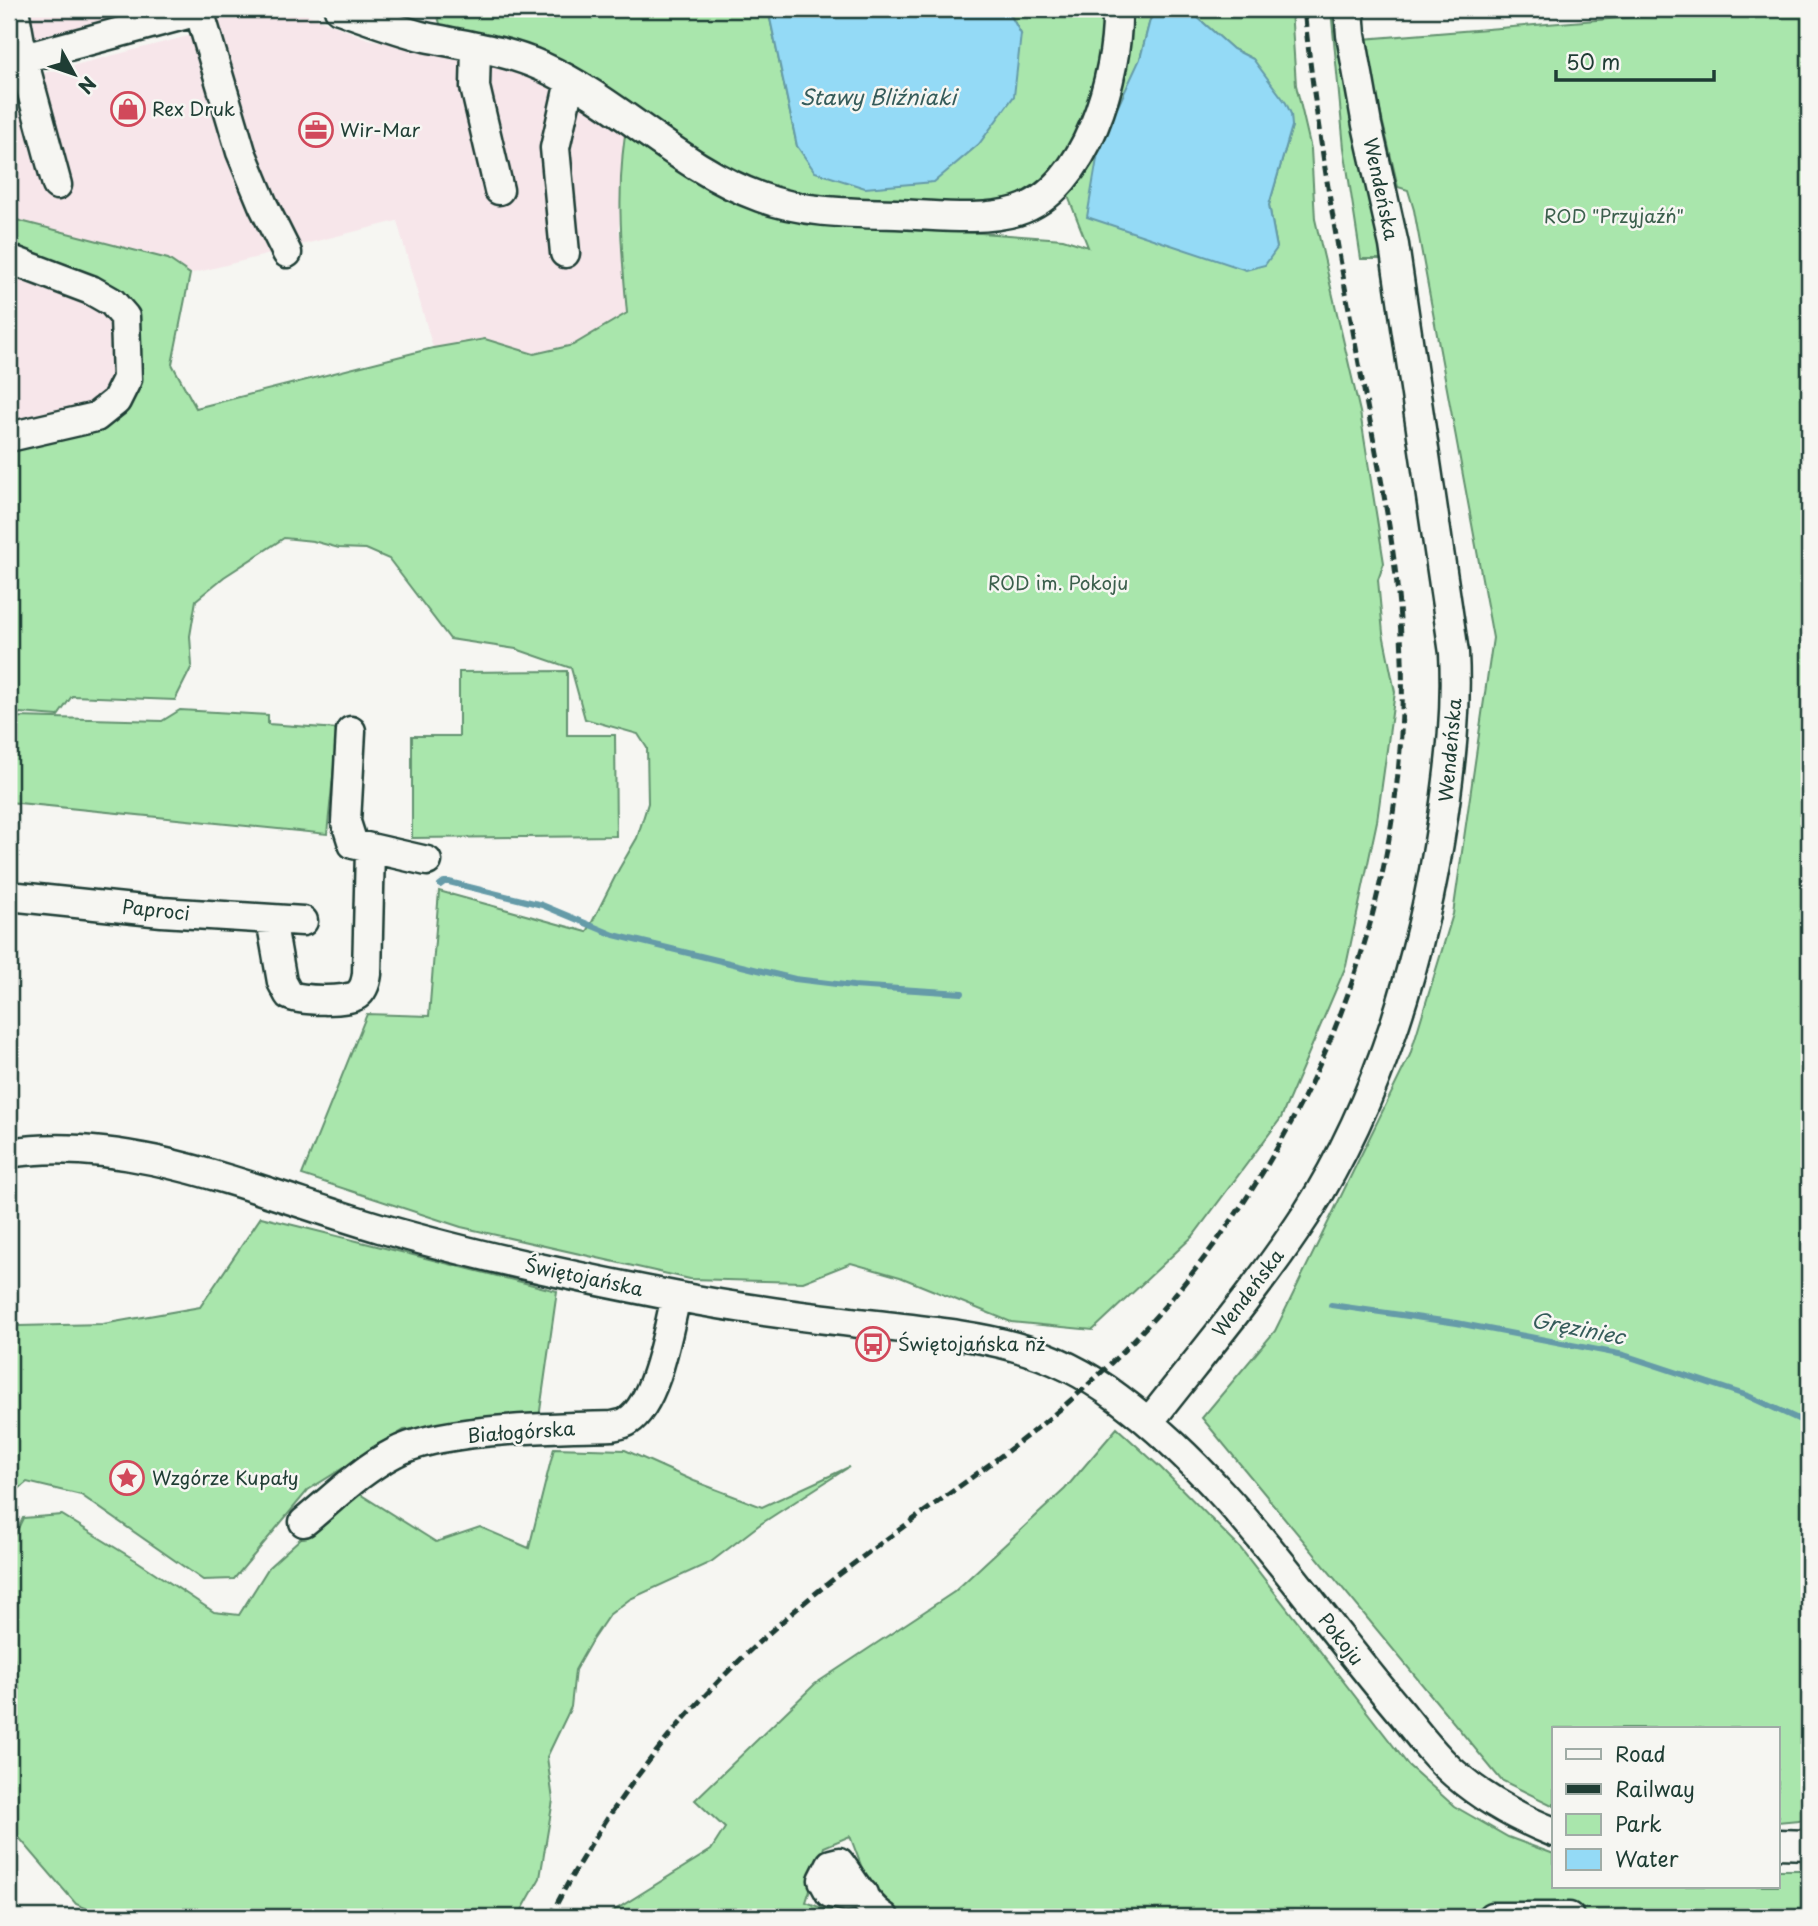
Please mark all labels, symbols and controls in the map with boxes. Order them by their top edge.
north arrow [38,38,108,108]
scale bar [1556,38,1713,82]
text: 50 m [1566,45,1620,77]
text: N [72,71,103,100]
water label: Stawy Bliźniaki [800,80,959,112]
shop icon: Rex Druk [109,90,147,128]
place label: Rex Druk [152,94,236,122]
office icon: Wir-Mar [297,111,335,149]
place label: Wir-Mar [340,115,420,143]
street label: Wendeńska [1357,135,1407,243]
park label: ROD "Przyjaźń" [1544,201,1684,229]
park label: ROD im. Pokoju [988,568,1128,596]
street label: Wendeńska [1431,697,1468,803]
street label: Paproci [121,892,191,926]
street label: Wendeńska [1205,1242,1290,1342]
street label: Świętojańska [522,1250,646,1302]
water label: Gręziniec [1529,1302,1630,1352]
bus stop icon: Świętojańska nż [854,1325,892,1363]
place label: Świętojańska nż [898,1329,1045,1357]
street label: Białogórska [466,1413,576,1449]
place icon: Wzgórze Kupały [108,1459,146,1497]
place label: Wzgórze Kupały [152,1463,299,1491]
street label: Pokoju [1312,1606,1371,1671]
legend [1552,1727,1780,1888]
text: Road [1615,1737,1666,1769]
text: Railway [1615,1772,1695,1804]
text: Park [1615,1807,1662,1839]
text: Water [1615,1842,1679,1874]

